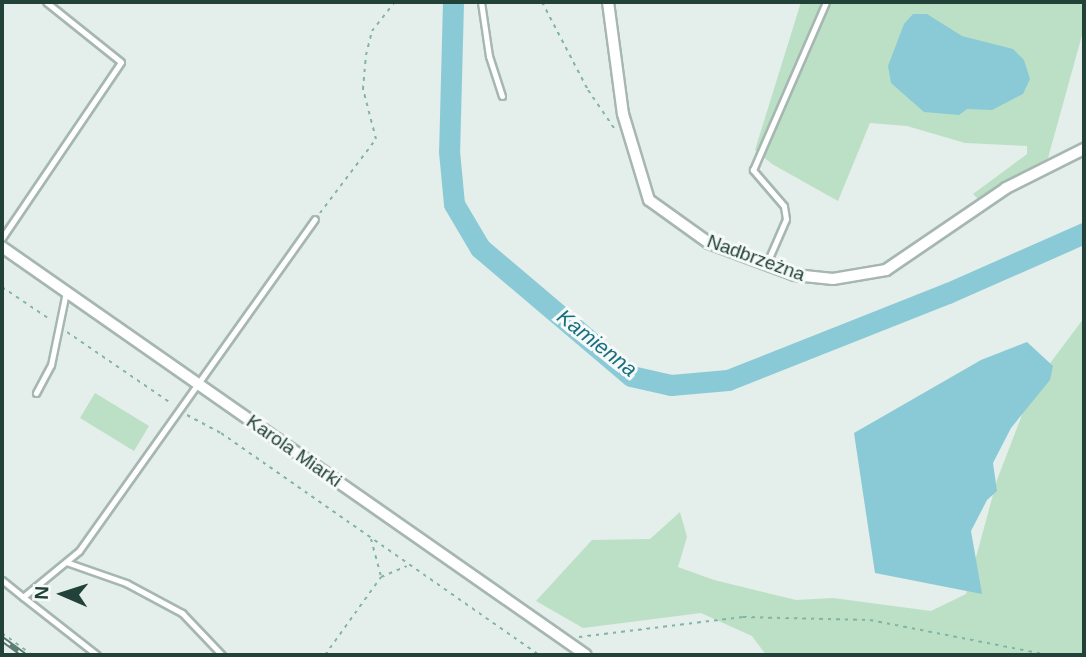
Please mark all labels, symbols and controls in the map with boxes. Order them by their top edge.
street label: Nadbrzeżna [704,230,808,286]
water label: Kamienna [552,304,642,382]
street label: Karola Miarki [242,410,346,492]
north arrow [28,559,98,629]
text: N [31,585,52,600]

